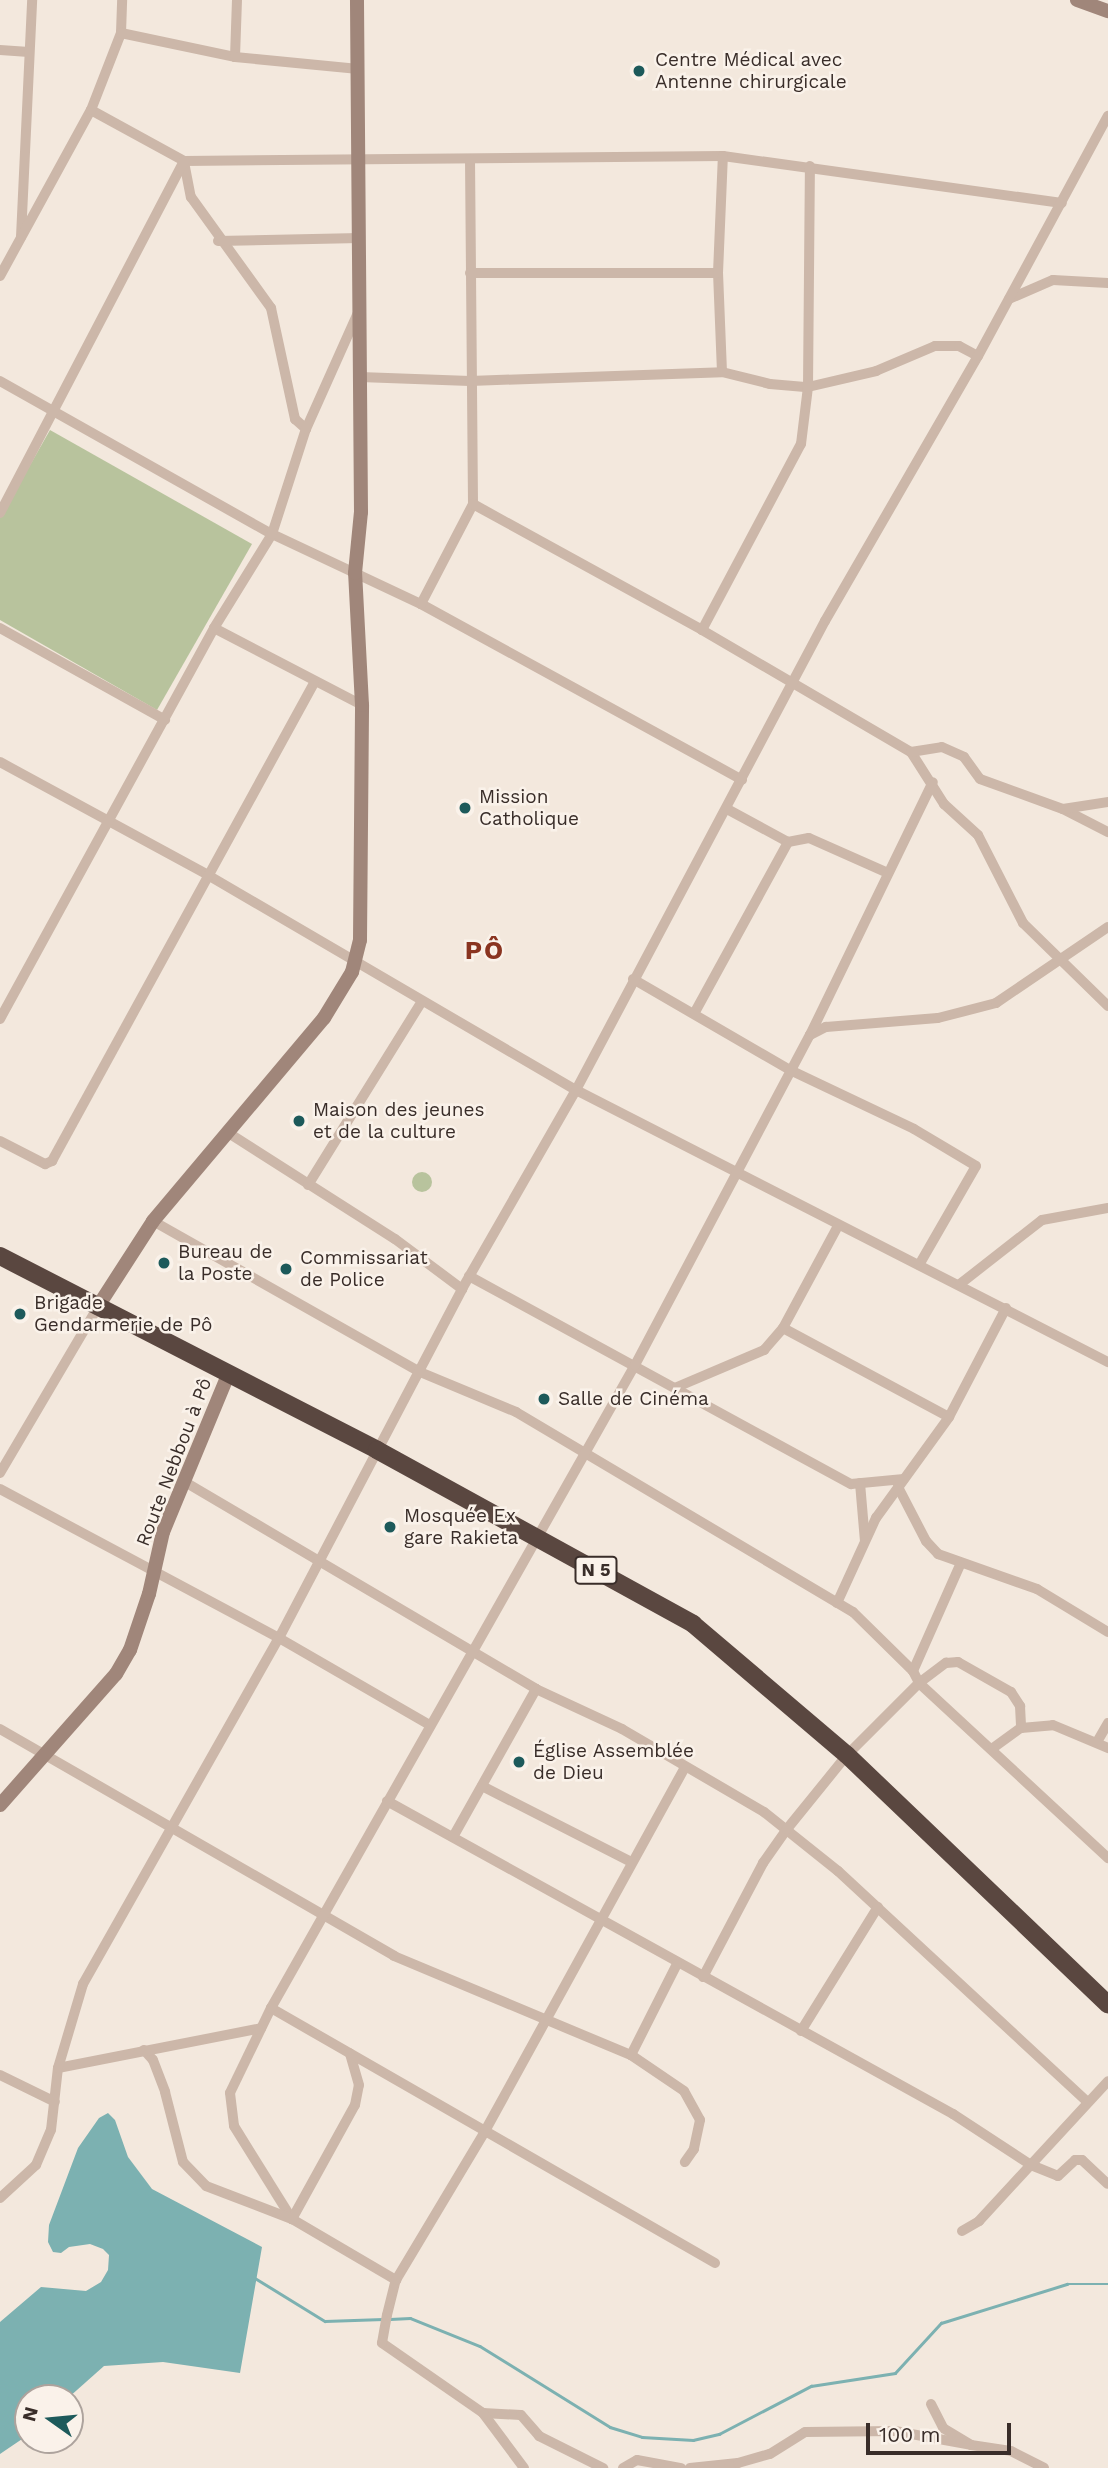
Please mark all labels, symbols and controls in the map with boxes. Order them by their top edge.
place label: Centre Médical avec Antenne chirurgicale [655,49,847,93]
marker: Centre Médical avec Antenne chirurgicale [629,61,649,81]
place label: Mission Catholique [479,786,579,830]
marker: Mission Catholique [457,800,473,816]
district label: PÔ [465,935,505,967]
place label: Maison des jeunes et de la culture [313,1099,484,1143]
marker: Maison des jeunes et de la culture [291,1113,307,1129]
place label: Bureau de la Poste [178,1241,272,1285]
place label: Commissariat de Police [300,1247,428,1291]
marker: Bureau de la Poste [156,1255,172,1271]
marker: Commissariat de Police [278,1261,294,1277]
place label: Brigade Gendarmerie de Pô [34,1292,212,1336]
marker: Brigade Gendarmerie de Pô [12,1306,28,1322]
street label: Route Nebbou à Pô [131,1374,217,1550]
place label: Salle de Cinéma [558,1388,709,1410]
marker: Salle de Cinéma [536,1391,552,1407]
place label: Mosquée Ex gare Rakieta [404,1505,518,1549]
marker: Mosquée Ex gare Rakieta [382,1519,398,1535]
road number: N 5 [573,1555,619,1584]
place label: Église Assemblée de Dieu [533,1740,695,1784]
marker: Église Assemblée de Dieu [511,1754,527,1770]
north arrow [14,2384,84,2454]
text: N [17,2404,43,2424]
scale bar [870,2408,1015,2452]
text: 100 m [879,2422,941,2447]

